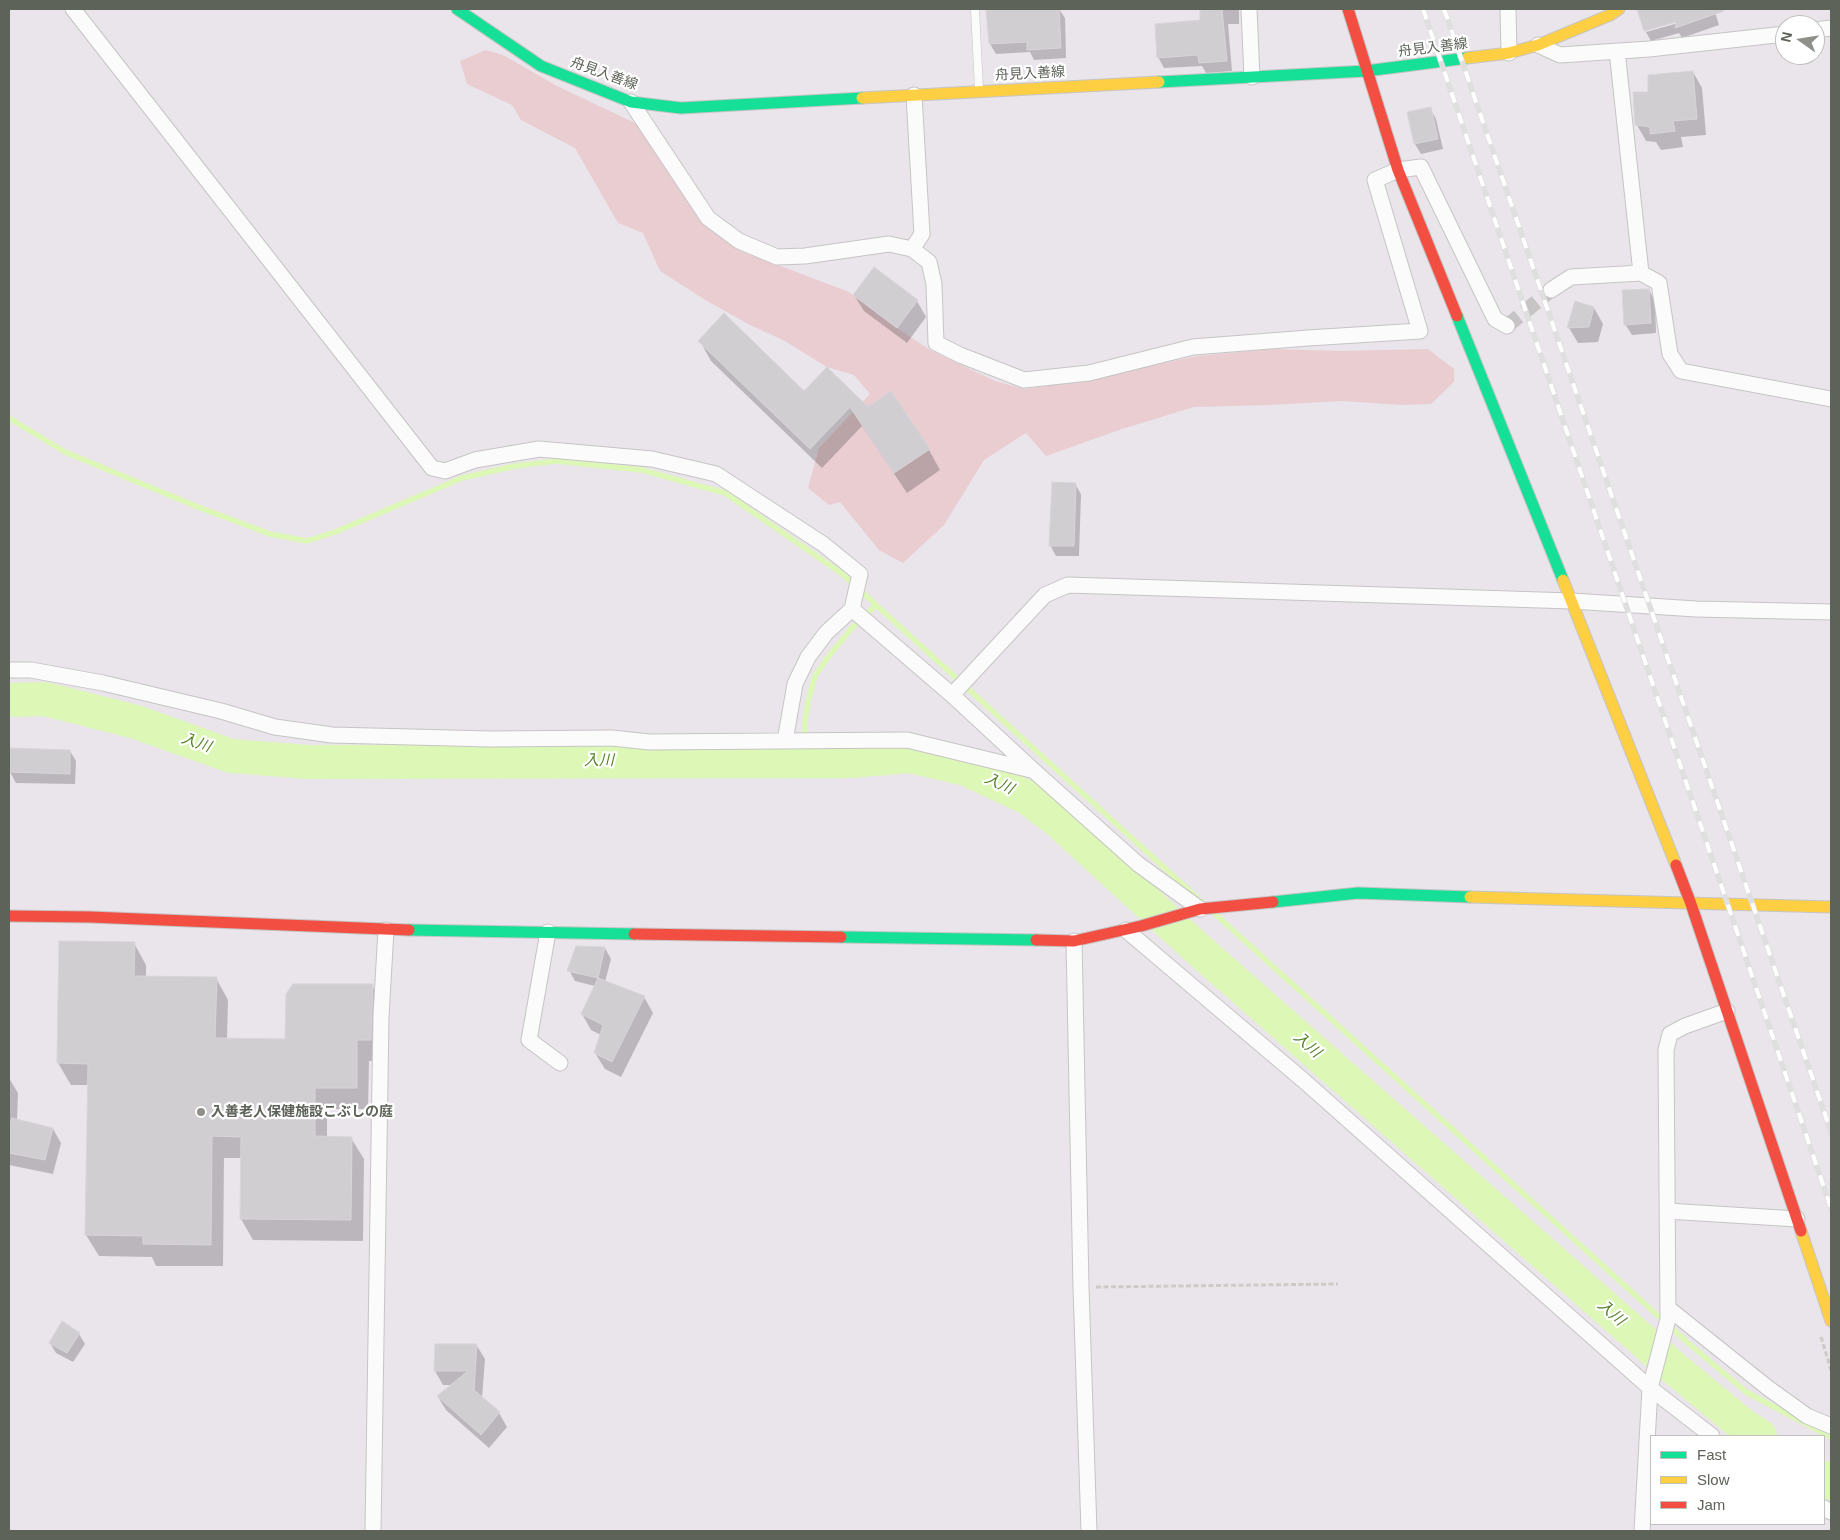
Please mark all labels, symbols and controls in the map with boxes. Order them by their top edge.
north arrow [1775,15,1825,65]
text: N [1777,30,1795,44]
street label: 舟見入善線 [1397,35,1469,61]
street label: 舟見入善線 [568,54,640,94]
street label: 舟見入善線 [995,64,1065,84]
water label: 入川 [179,730,213,756]
water label: 入川 [584,752,614,770]
water label: 入川 [982,770,1016,798]
water label: 入川 [1290,1028,1324,1062]
place label: 入善老人保健施設こぶしの庭 [211,1104,393,1120]
marker: 入善老人保健施設こぶしの庭 [195,1106,207,1118]
water label: 入川 [1594,1296,1628,1330]
legend [1650,1435,1825,1525]
text: Fast [1697,1446,1726,1463]
text: Slow [1697,1471,1730,1488]
text: Jam [1697,1496,1725,1513]

